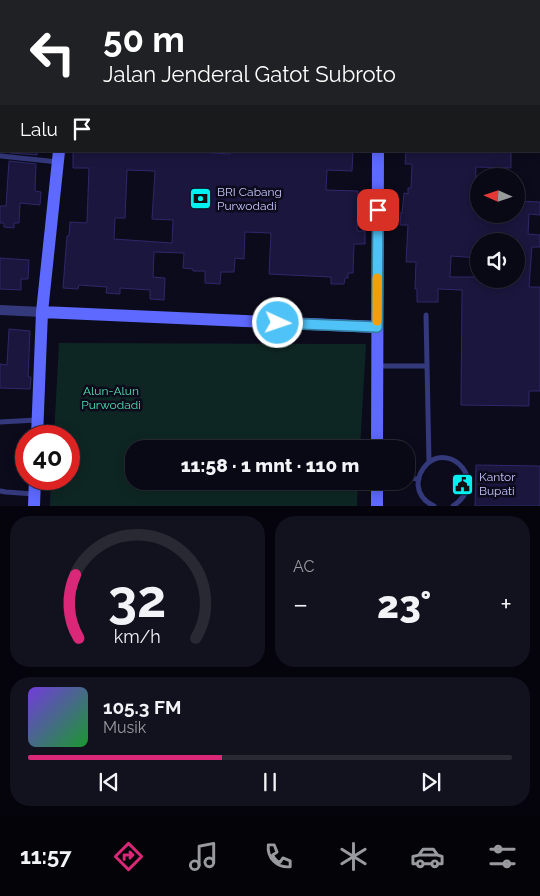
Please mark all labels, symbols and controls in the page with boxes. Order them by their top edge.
text: 50 m [103,19,185,60]
icon: left [20,20,85,85]
text: Jalan Jenderal Gatot Subroto [103,61,396,87]
icon: arrive [68,115,96,143]
text: Lalu [20,118,58,140]
north arrow [470,168,525,222]
map controls [470,168,525,288]
place label: BRI Cabang Purwodadi [217,185,282,213]
bank icon: BRI Cabang Purwodadi [189,187,213,211]
pin [357,189,399,231]
icon: arrive [364,196,392,224]
button: sound [470,233,525,288]
position arrow [251,296,303,348]
park label: Alun-Alun Purwodadi [81,384,141,412]
speed limit sign: 40 [15,425,80,490]
text: 11:58 · 1 mnt · 110 m [181,454,359,476]
place label: Kantor Bupati [479,470,516,498]
public building icon: Kantor Bupati [451,472,475,496]
text: AC [293,557,314,576]
text: 32 [108,568,167,629]
text: 23° [377,582,431,627]
text: − [293,588,308,621]
text: + [500,588,512,621]
text: km/h [114,626,161,647]
text: 105.3 FM [103,696,181,718]
text: Musik [103,718,146,737]
icon: previous [95,768,123,796]
icon: pause [256,768,284,796]
icon: next [417,768,445,796]
icon: directions [111,839,146,874]
icon: music [186,839,221,874]
icon: phone [261,839,296,874]
icon: climate [336,839,371,874]
icon: car [410,839,445,874]
icon: filters [485,839,520,874]
text: 11:57 [20,843,72,869]

